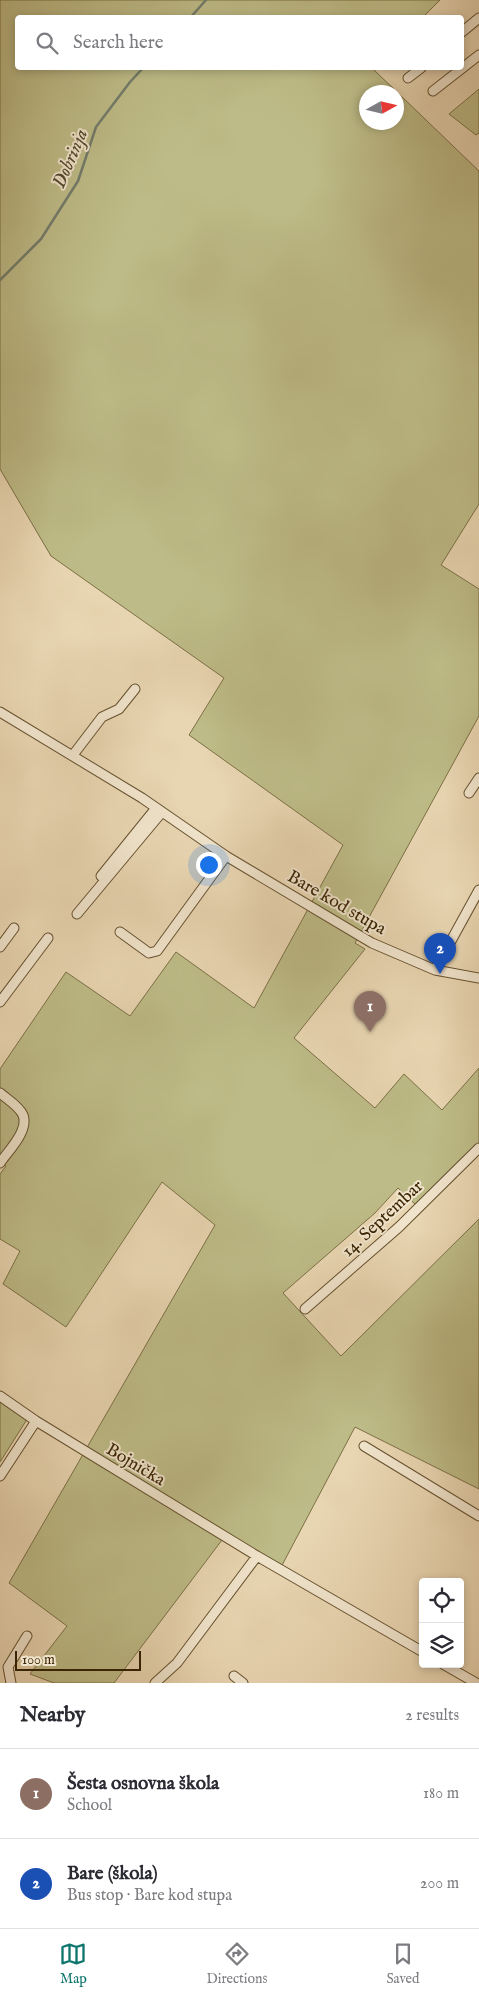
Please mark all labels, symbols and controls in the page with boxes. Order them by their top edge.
search box [15,15,464,70]
icon: search [33,29,61,57]
text: Search here [73,31,164,55]
north arrow [359,85,404,130]
water label: Dobrinja [48,126,94,192]
your location [196,852,222,878]
street label: Bare kod stupa [283,866,390,941]
pin: 2 [424,933,456,974]
pin: 1 [354,991,386,1032]
street label: 14. Septembar [337,1175,429,1263]
street label: Bojnička [101,1439,169,1492]
map controls [419,1578,464,1668]
button: locate [419,1578,464,1623]
button: layers [419,1623,464,1668]
scale bar [15,1648,141,1671]
text: 100 m [22,1651,55,1669]
text: Nearby [20,1702,85,1729]
text: 2 results [405,1706,459,1726]
text: Šesta osnovna škola [67,1772,219,1796]
text: 1 [33,1784,39,1804]
text: 180 m [423,1784,459,1804]
text: School [67,1796,112,1816]
text: Bare (škola) [67,1862,158,1886]
text: 2 [32,1874,40,1894]
text: 200 m [420,1874,459,1894]
text: Bus stop · Bare kod stupa [67,1886,232,1906]
tab: Map [59,1940,87,1988]
tab: Directions [206,1940,267,1988]
tab: Saved [386,1940,419,1988]

